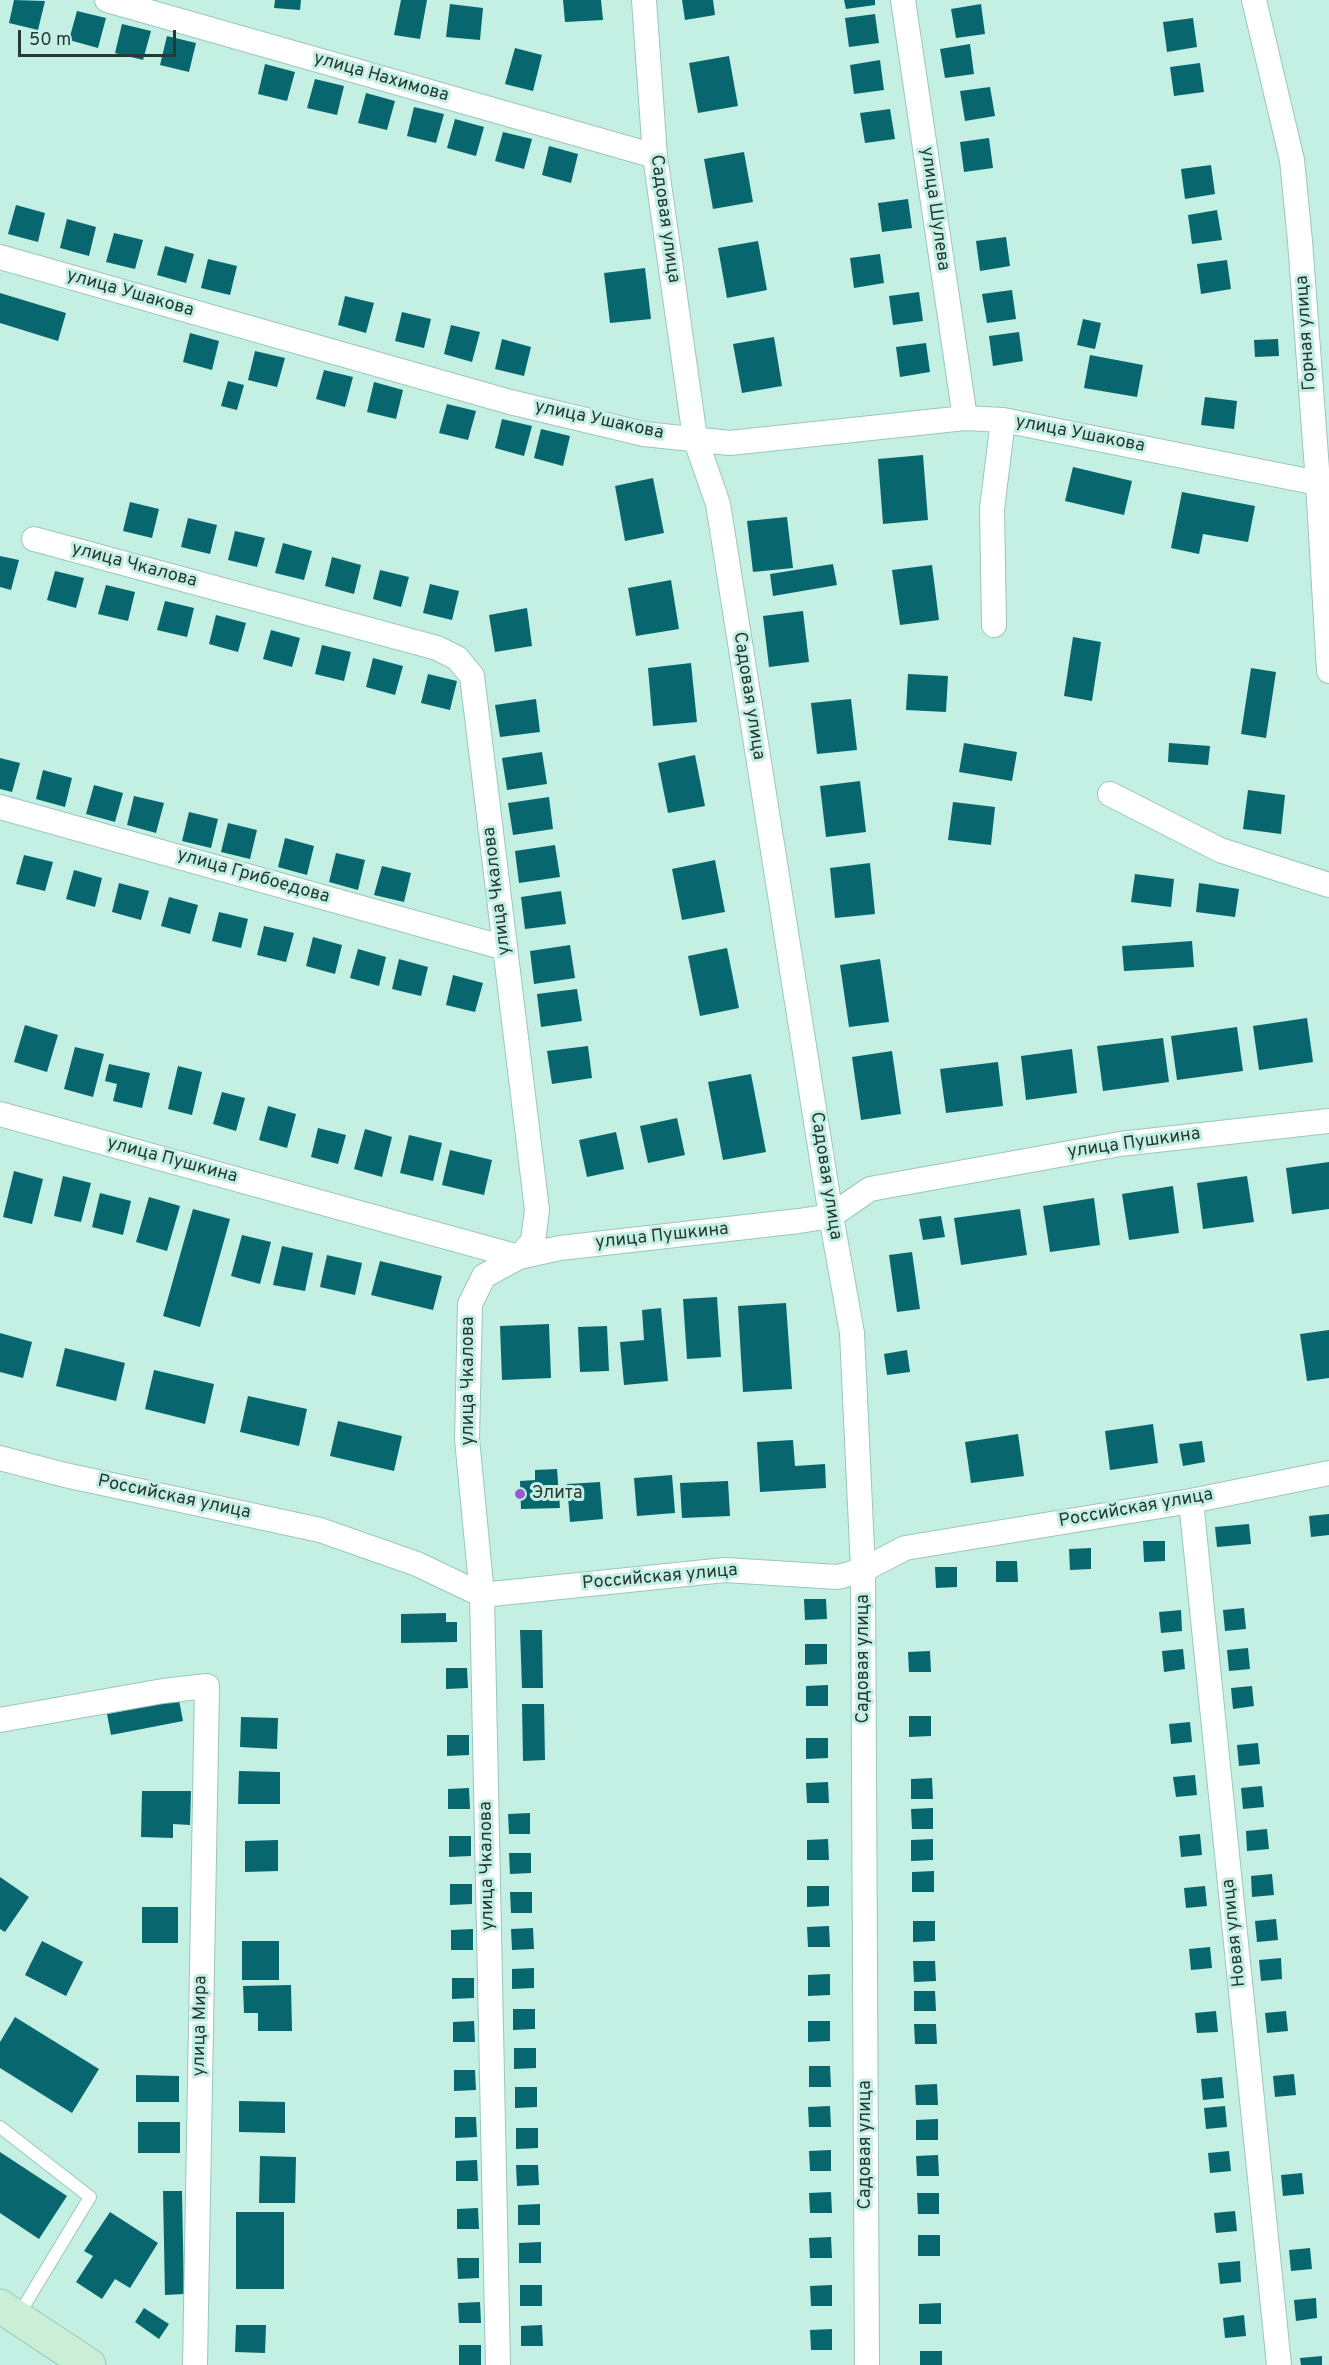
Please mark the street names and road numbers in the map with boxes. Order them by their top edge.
street label: улица Нахимова [311,48,451,108]
street label: улица Шулева [915,146,953,272]
street label: Садовая улица [644,154,684,284]
street label: улица Ушакова [64,266,196,322]
street label: Горная улица [1292,275,1322,391]
street label: улица Ушакова [532,397,666,445]
street label: улица Ушакова [1013,412,1147,458]
street label: улица Чкалова [69,539,199,593]
street label: Садовая улица [727,631,769,761]
street label: улица Чкалова [479,826,517,956]
street label: улица Грибоедова [174,845,332,909]
street label: Садовая улица [804,1111,846,1241]
street label: улица Пушкина [1066,1124,1202,1164]
street label: улица Пушкина [104,1133,240,1189]
street label: улица Пушкина [594,1219,730,1255]
street label: улица Чкалова [458,1316,480,1446]
street label: Российская улица [95,1471,253,1525]
street label: Российская улица [1057,1485,1215,1533]
street label: Российская улица [581,1560,739,1596]
street label: Садовая улица [853,1594,875,1724]
street label: улица Чкалова [476,1801,500,1931]
street label: Новая улица [1219,1878,1251,1988]
street label: улица Мира [189,1975,213,2077]
street label: Садовая улица [855,2080,877,2210]

